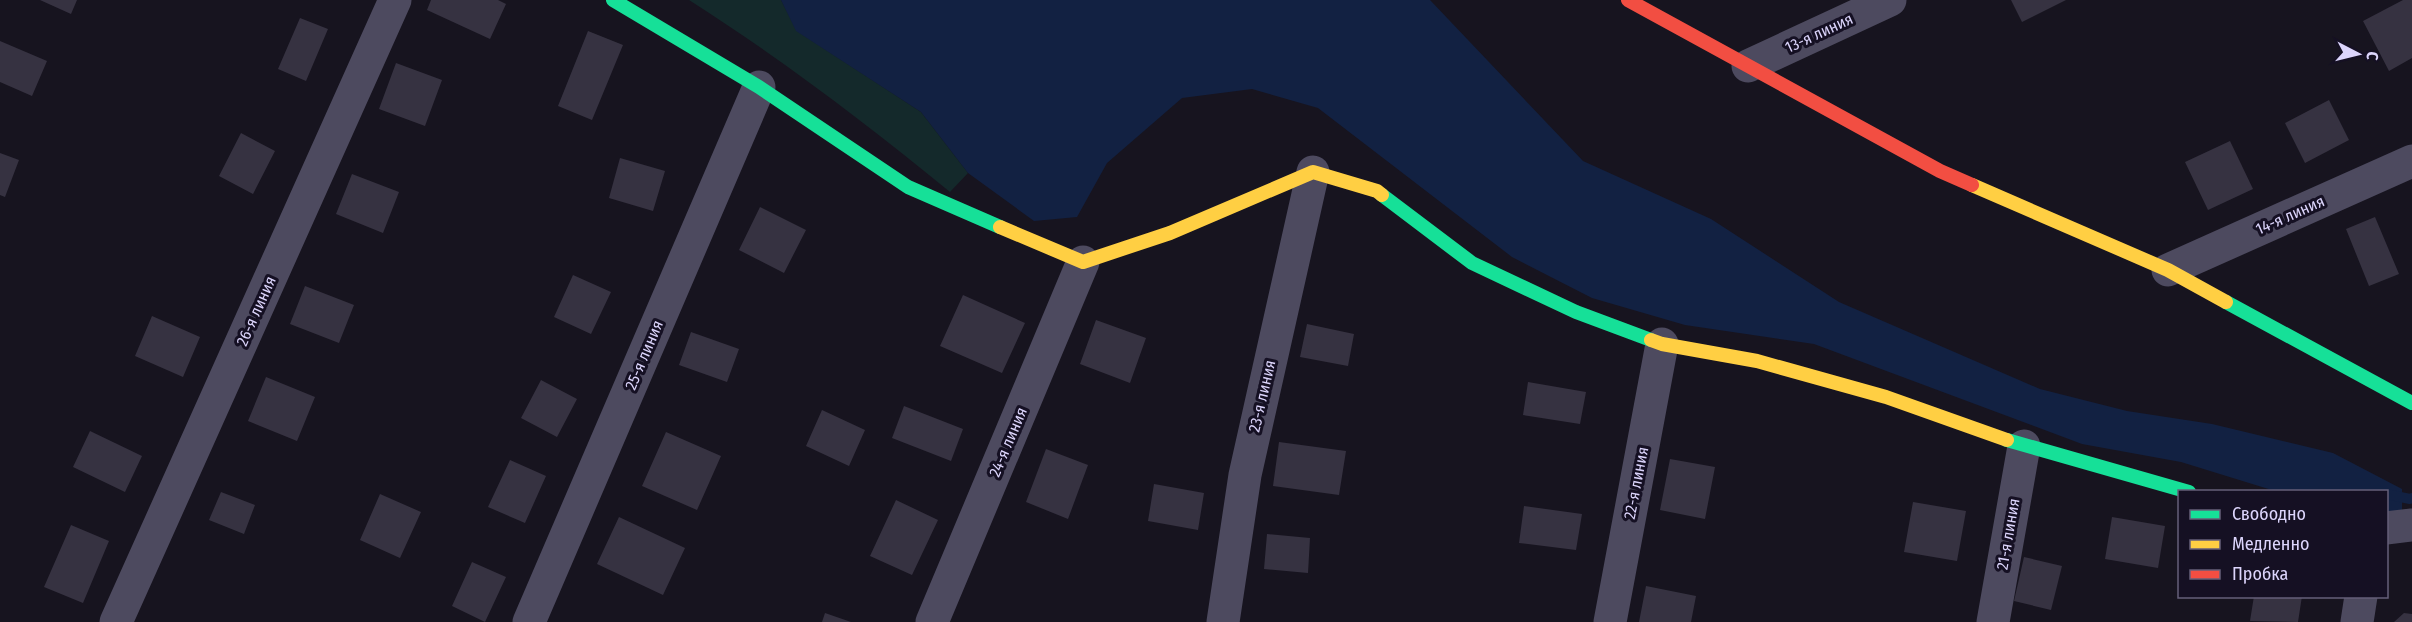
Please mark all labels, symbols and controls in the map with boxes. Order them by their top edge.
street label: 13-я линия [1782,9,1856,57]
north arrow [2328,24,2388,84]
text: С [2362,50,2382,62]
street label: 14-я линия [2253,191,2327,239]
street label: 26-я линия [232,273,280,349]
street label: 25-я линия [621,317,667,393]
street label: 23-я линия [1244,358,1280,434]
street label: 24-я линия [985,404,1031,480]
street label: 22-я линия [1620,445,1652,521]
legend [2178,490,2388,598]
street label: 21-я линия [1992,497,2024,571]
text: Свободно [2232,503,2306,525]
text: Медленно [2232,533,2310,555]
text: Пробка [2232,563,2288,585]

